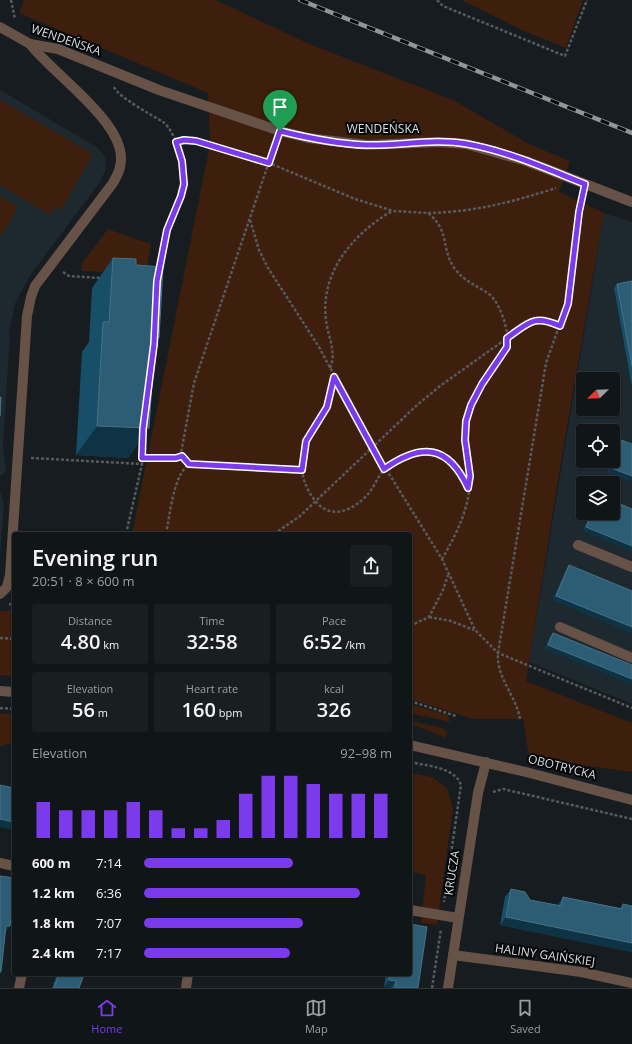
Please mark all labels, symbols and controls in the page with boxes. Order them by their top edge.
street label: WENDEŃSKA [29,20,104,60]
pin [263,90,297,131]
icon: arrive [269,96,291,118]
street label: WENDEŃSKA [347,120,420,137]
north arrow [576,372,620,416]
map controls [576,372,620,520]
button: locate [576,424,620,468]
button: layers [576,476,620,520]
text: Evening run [32,542,158,572]
button: share [350,545,392,587]
text: 20:51 · 8 × 600 m [32,572,135,590]
text: Distance [68,613,112,628]
text: Time [199,613,225,628]
text: Pace [322,613,346,628]
text: 4.80 [61,628,100,655]
text: 32:58 [186,628,238,655]
text: 6:52 [303,628,342,655]
text: km [100,637,119,652]
text: /km [342,637,365,652]
text: Elevation [67,681,113,696]
text: Heart rate [186,681,238,696]
text: kcal [324,681,344,696]
text: 56 [72,696,95,723]
text: 160 [182,696,216,723]
text: 326 [317,696,351,723]
text: m [95,705,108,720]
text: bpm [216,705,242,720]
text: Elevation [32,744,87,762]
text: 92–98 m [340,744,392,762]
street label: OBOTRYCKA [526,750,598,783]
street label: KRUCZA [440,849,464,897]
text: 600 m [32,854,70,872]
text: 7:14 [96,854,122,872]
text: 1.2 km [32,884,75,902]
text: 6:36 [96,884,122,902]
text: 1.8 km [32,914,75,932]
text: 7:07 [96,914,122,932]
street label: HALINY GAIŃSKIEJ [494,939,596,970]
text: 2.4 km [32,944,75,962]
text: 7:17 [96,944,122,962]
tab: Home [91,997,122,1036]
tab: Map [305,997,328,1036]
tab: Saved [510,997,541,1036]

